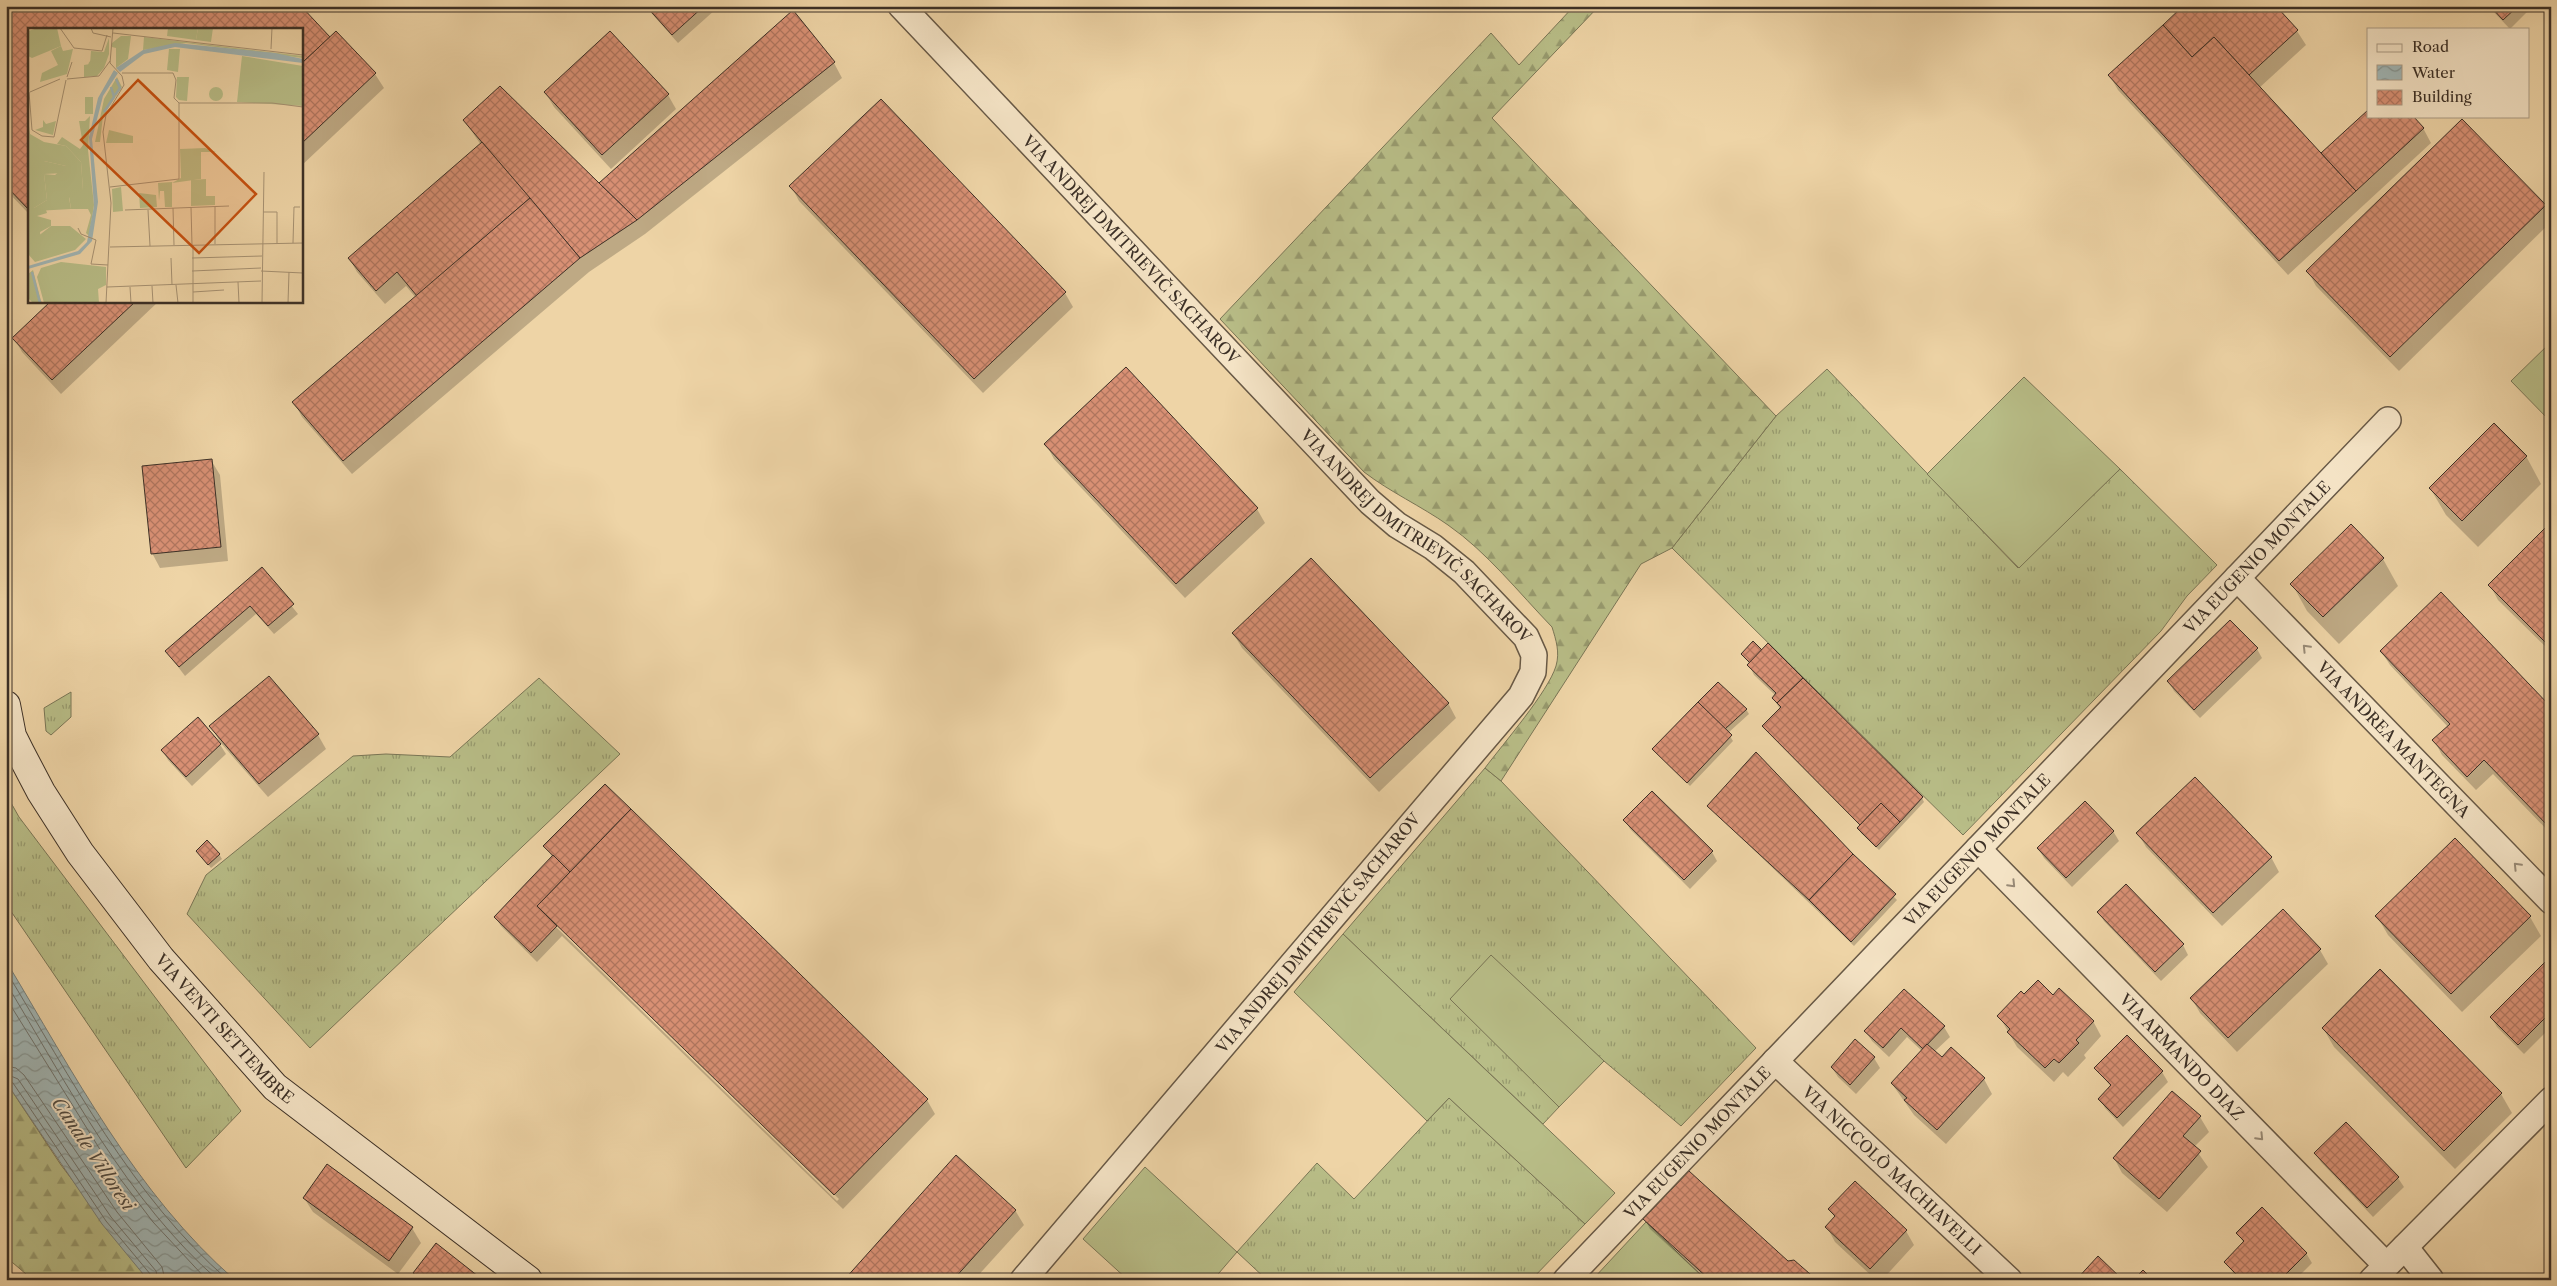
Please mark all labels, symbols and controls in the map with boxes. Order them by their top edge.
inset map [28,28,302,302]
legend [2367,28,2530,118]
text: Road [2412,37,2449,56]
text: Water [2411,63,2456,82]
text: Building [2412,87,2472,106]
street label: VIA ANDREJ DMITRIEVIČ SACHAROV [1018,130,1244,368]
street label: VIA ANDREJ DMITRIEVIČ SACHAROV [1296,424,1536,647]
street label: VIA EUGENIO MONTALE [2179,477,2334,638]
one-way arrow [2303,645,2312,654]
street label: VIA ANDREA MANTEGNA [2313,656,2475,823]
street label: VIA EUGENIO MONTALE [1899,769,2055,931]
street label: VIA ANDREJ DMITRIEVIČ SACHAROV [1210,808,1425,1058]
one-way arrow [2514,862,2523,871]
one-way arrow [2006,878,2015,887]
street label: VIA VENTI SETTEMBRE [150,949,298,1108]
street label: VIA ARMANDO DIAZ [2115,989,2248,1124]
street label: VIA EUGENIO MONTALE [1619,1062,1775,1224]
street label: VIA NICCOLÒ MACHIAVELLI [1797,1081,1985,1259]
water label: Canale Villoresi [47,1093,140,1216]
one-way arrow [2255,1132,2264,1141]

